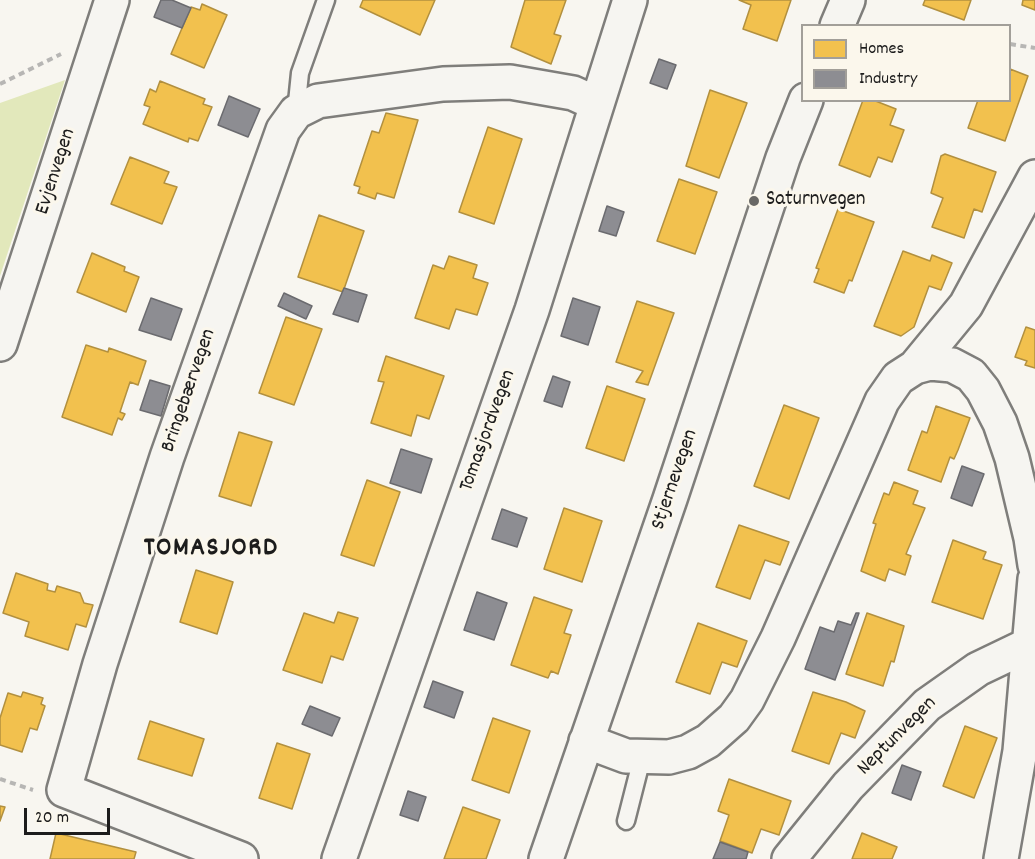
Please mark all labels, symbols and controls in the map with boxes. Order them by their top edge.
legend [801,24,1011,102]
text: Homes [859,37,904,62]
text: Industry [859,67,917,92]
street label: Evjenvegen [31,126,83,218]
place label: Saturnvegen [766,188,866,214]
marker: Saturnvegen [747,194,761,208]
street label: Bringebærvegen [157,326,223,456]
street label: Tomasjordvegen [455,367,523,495]
street label: Stjernevegen [647,426,705,534]
district label: TOMASJORD [144,534,278,566]
street label: Neptunvegen [853,692,943,782]
scale bar [27,796,112,834]
text: 20 m [35,806,69,831]

